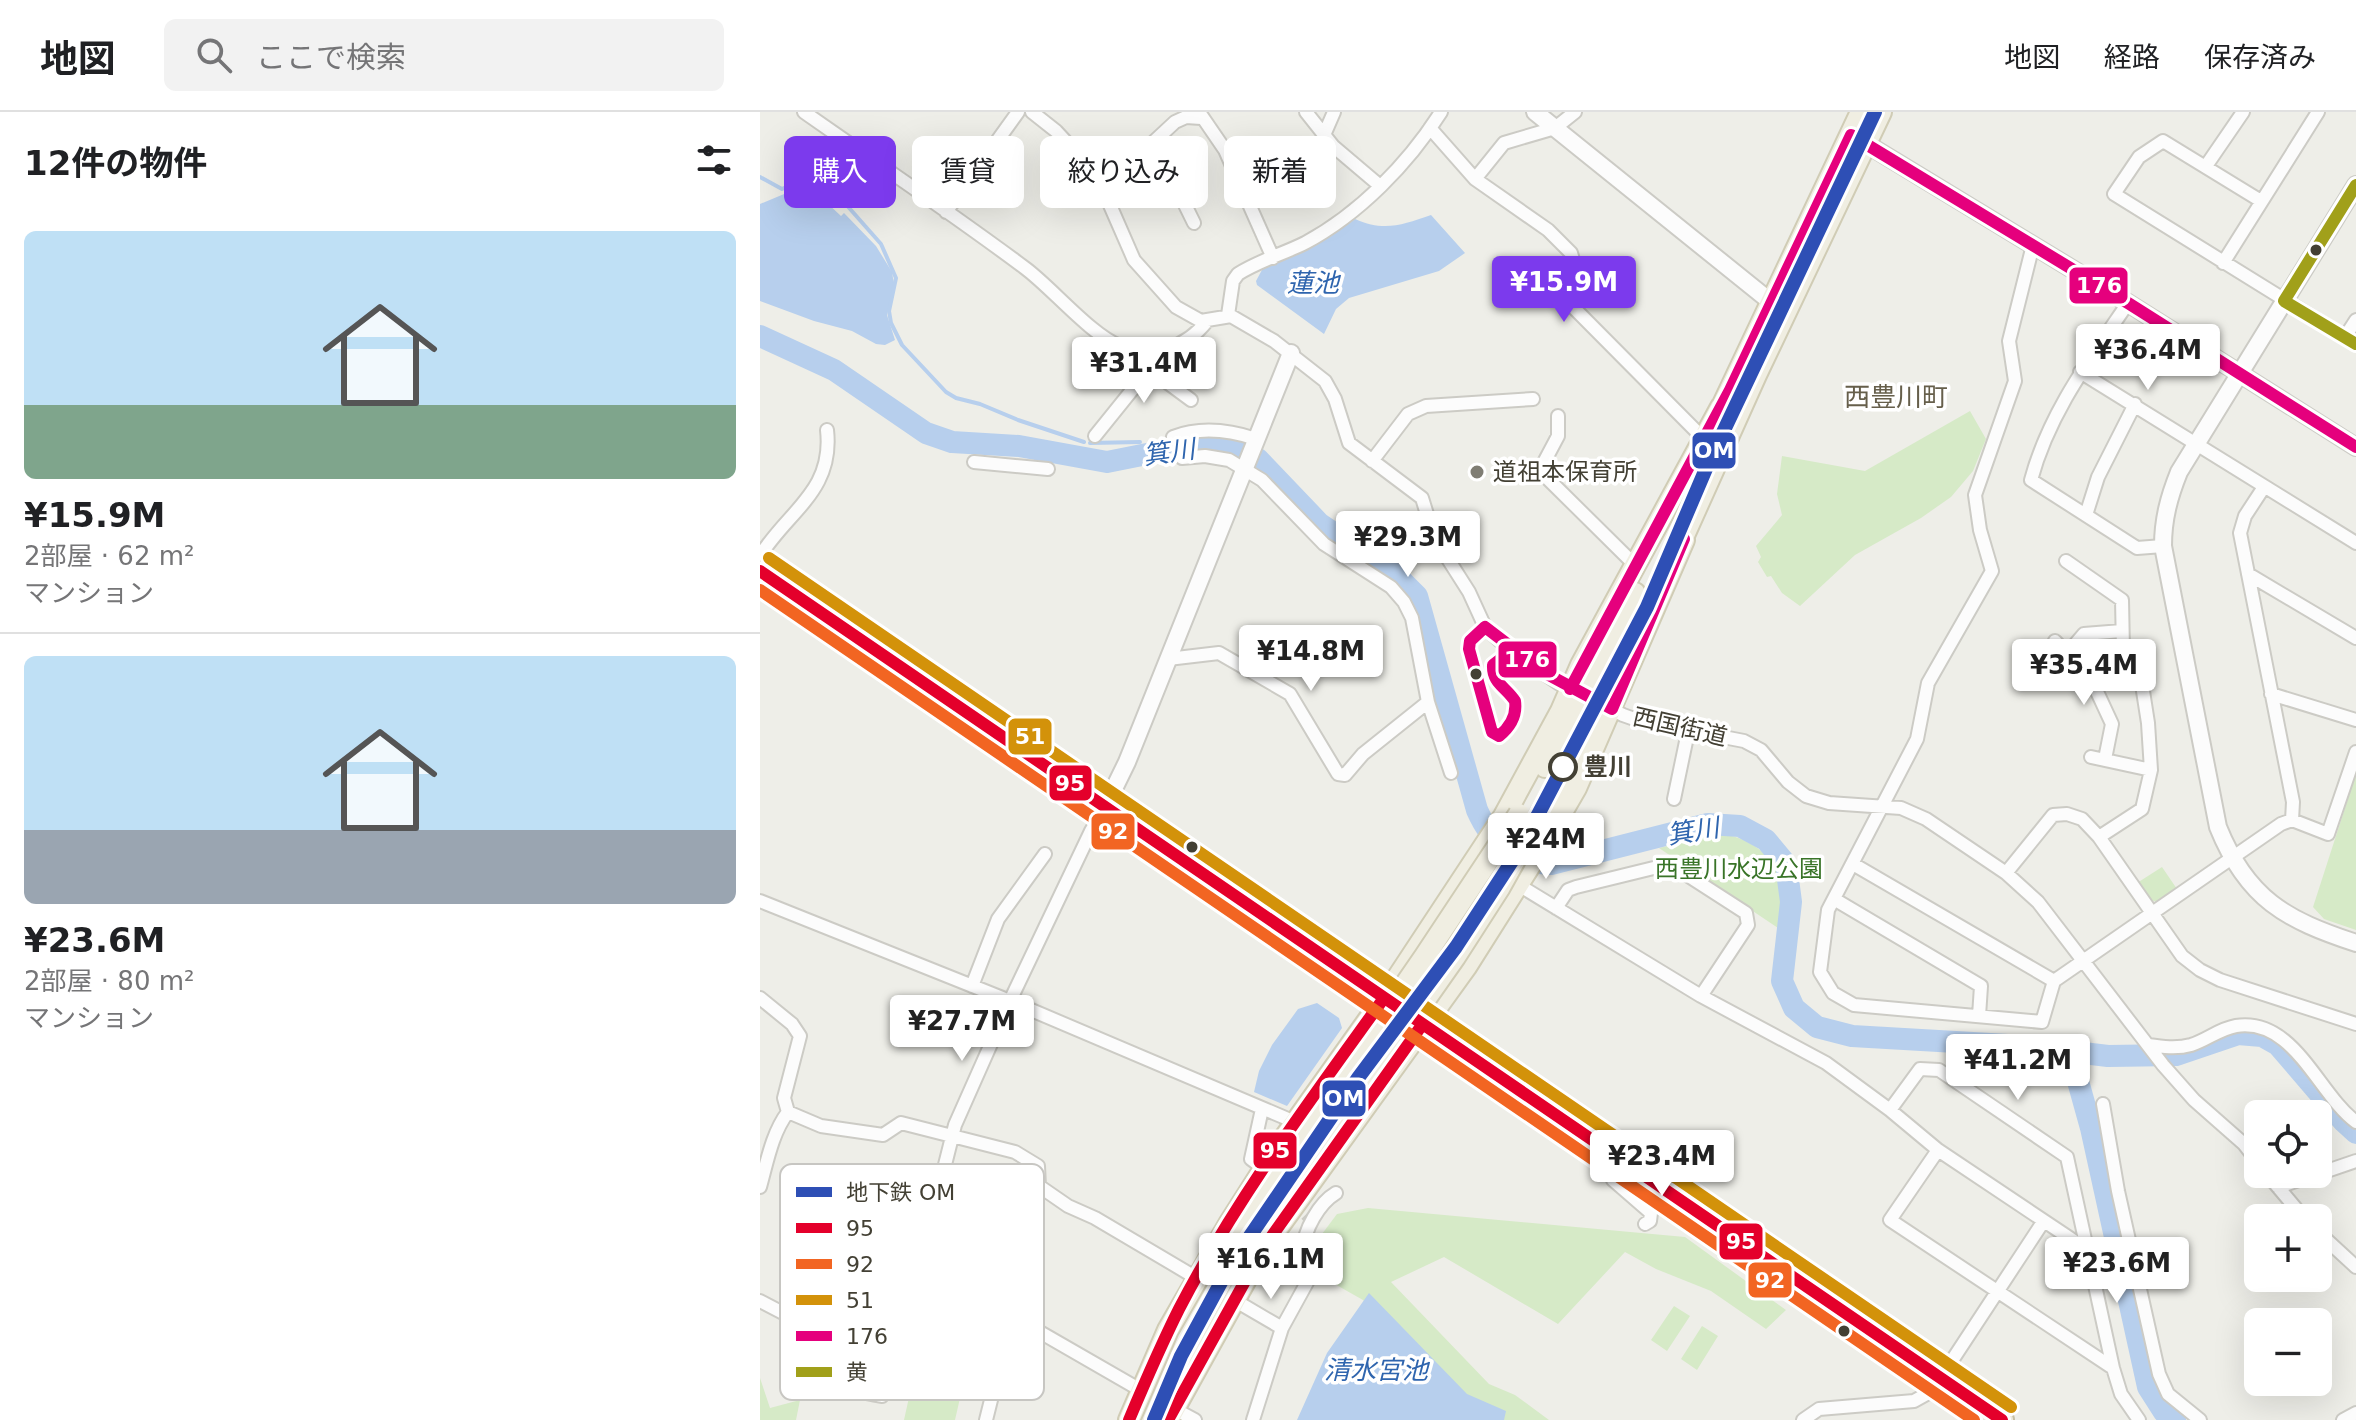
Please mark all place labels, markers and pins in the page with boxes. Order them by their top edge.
unlabelled marker [2308,242,2324,258]
pin: ¥15.9M [1499,256,1629,324]
pin: ¥36.4M [2083,324,2213,392]
pin: ¥31.4M [1079,337,1209,405]
place label: 道祖本保育所 [1493,458,1637,486]
marker: 道祖本保育所 [1468,463,1486,481]
pin: ¥29.3M [1343,511,1473,579]
pin: ¥14.8M [1246,625,1376,693]
pin: ¥35.4M [2019,639,2149,707]
unlabelled marker [1468,666,1484,682]
marker: 豊川 [1549,753,1577,781]
place label: 豊川 [1584,753,1632,781]
pin: ¥24M [1499,813,1593,881]
unlabelled marker [1184,839,1200,855]
pin: ¥27.7M [897,995,1027,1063]
pin: ¥41.2M [1953,1034,2083,1102]
pin: ¥23.4M [1597,1130,1727,1198]
pin: ¥16.1M [1206,1233,1336,1301]
pin: ¥23.6M [2052,1237,2182,1305]
unlabelled marker [1836,1323,1852,1339]

